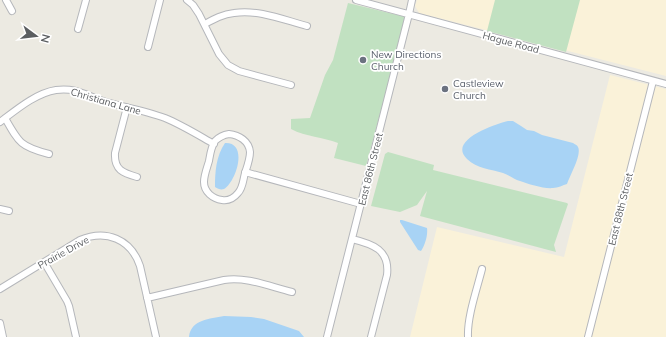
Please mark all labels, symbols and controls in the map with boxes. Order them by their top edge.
north arrow [16,16,56,56]
street label: Hague Road [481,29,541,56]
text: N [38,33,53,44]
place label: New Directions Church [371,48,441,73]
marker: New Directions Church [358,55,368,65]
place label: Castleview Church [453,77,504,102]
marker: Castleview Church [440,84,450,94]
street label: Christiana Lane [69,85,143,118]
street label: East 86th Street [355,131,386,207]
street label: East 88th Street [605,171,636,247]
street label: Prairie Drive [35,233,91,272]

